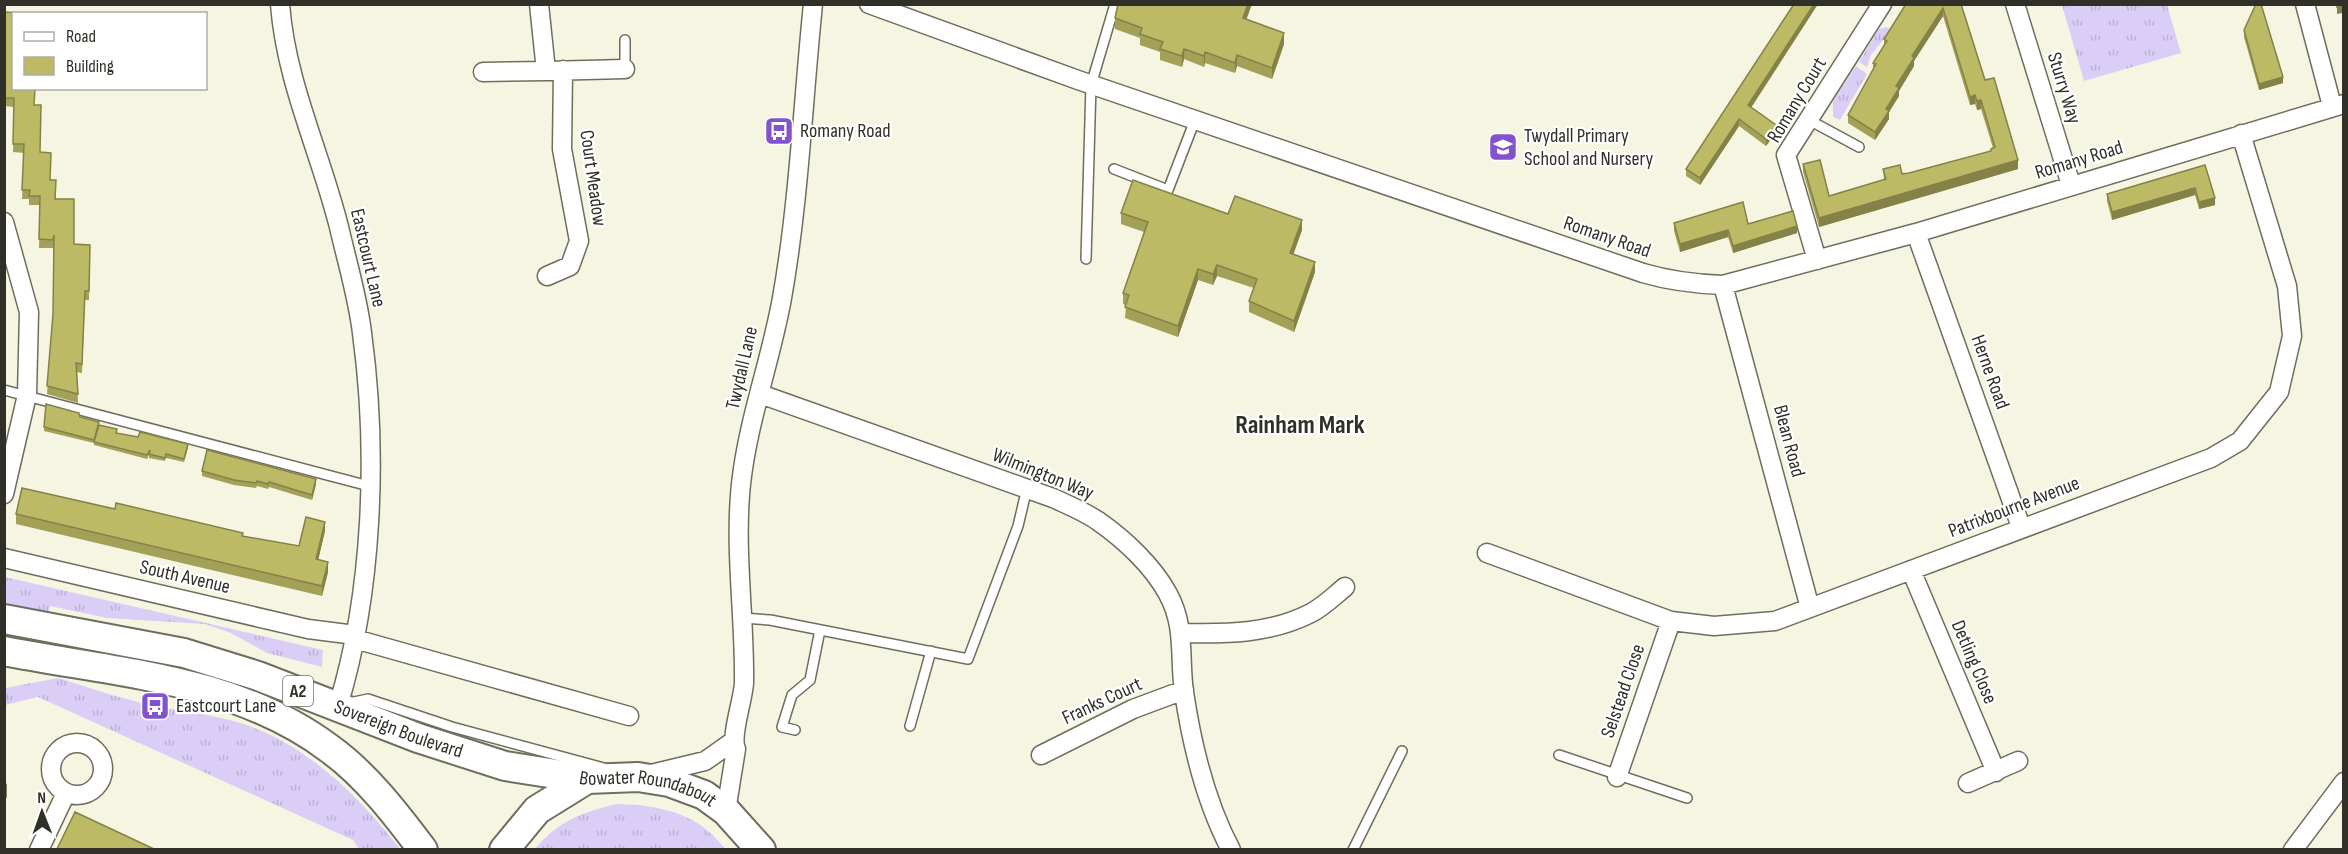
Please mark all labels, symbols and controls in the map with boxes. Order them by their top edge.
legend [12,12,207,90]
text: Road [66,26,96,47]
street label: Sturry Way [2042,49,2086,127]
street label: Romany Court [1762,53,1832,147]
text: Building [66,56,114,77]
bus stop icon: Romany Road [763,115,795,147]
place label: Romany Road [800,119,891,143]
place label: Twydall Primary School and Nursery [1524,124,1654,171]
street label: Court Meadow [574,128,612,228]
school or university icon: Twydall Primary School and Nursery [1487,131,1519,163]
street label: Romany Road [2032,135,2126,185]
street label: Eastcourt Lane [345,206,391,310]
street label: Romany Road [1560,211,1654,263]
street label: Twydall Lane [721,324,763,412]
street label: Herne Road [1966,332,2014,412]
street label: Blean Road [1768,402,1810,480]
district label: Rainham Mark [1235,410,1365,441]
street label: Wilmington Way [989,443,1097,505]
street label: Patrixbourne Avenue [1945,471,2083,543]
street label: South Avenue [137,555,233,599]
street label: Detling Close [1946,617,2002,707]
street label: Selstead Close [1596,641,1650,741]
street label: Franks Court [1058,672,1146,730]
road number: A2 [283,676,313,706]
bus stop icon: Eastcourt Lane [139,690,171,722]
place label: Eastcourt Lane [176,694,276,718]
street label: Sovereign Boulevard [331,695,466,764]
street label: Bowater Roundabout [577,765,721,812]
north arrow [12,782,72,842]
text: N [37,789,46,808]

